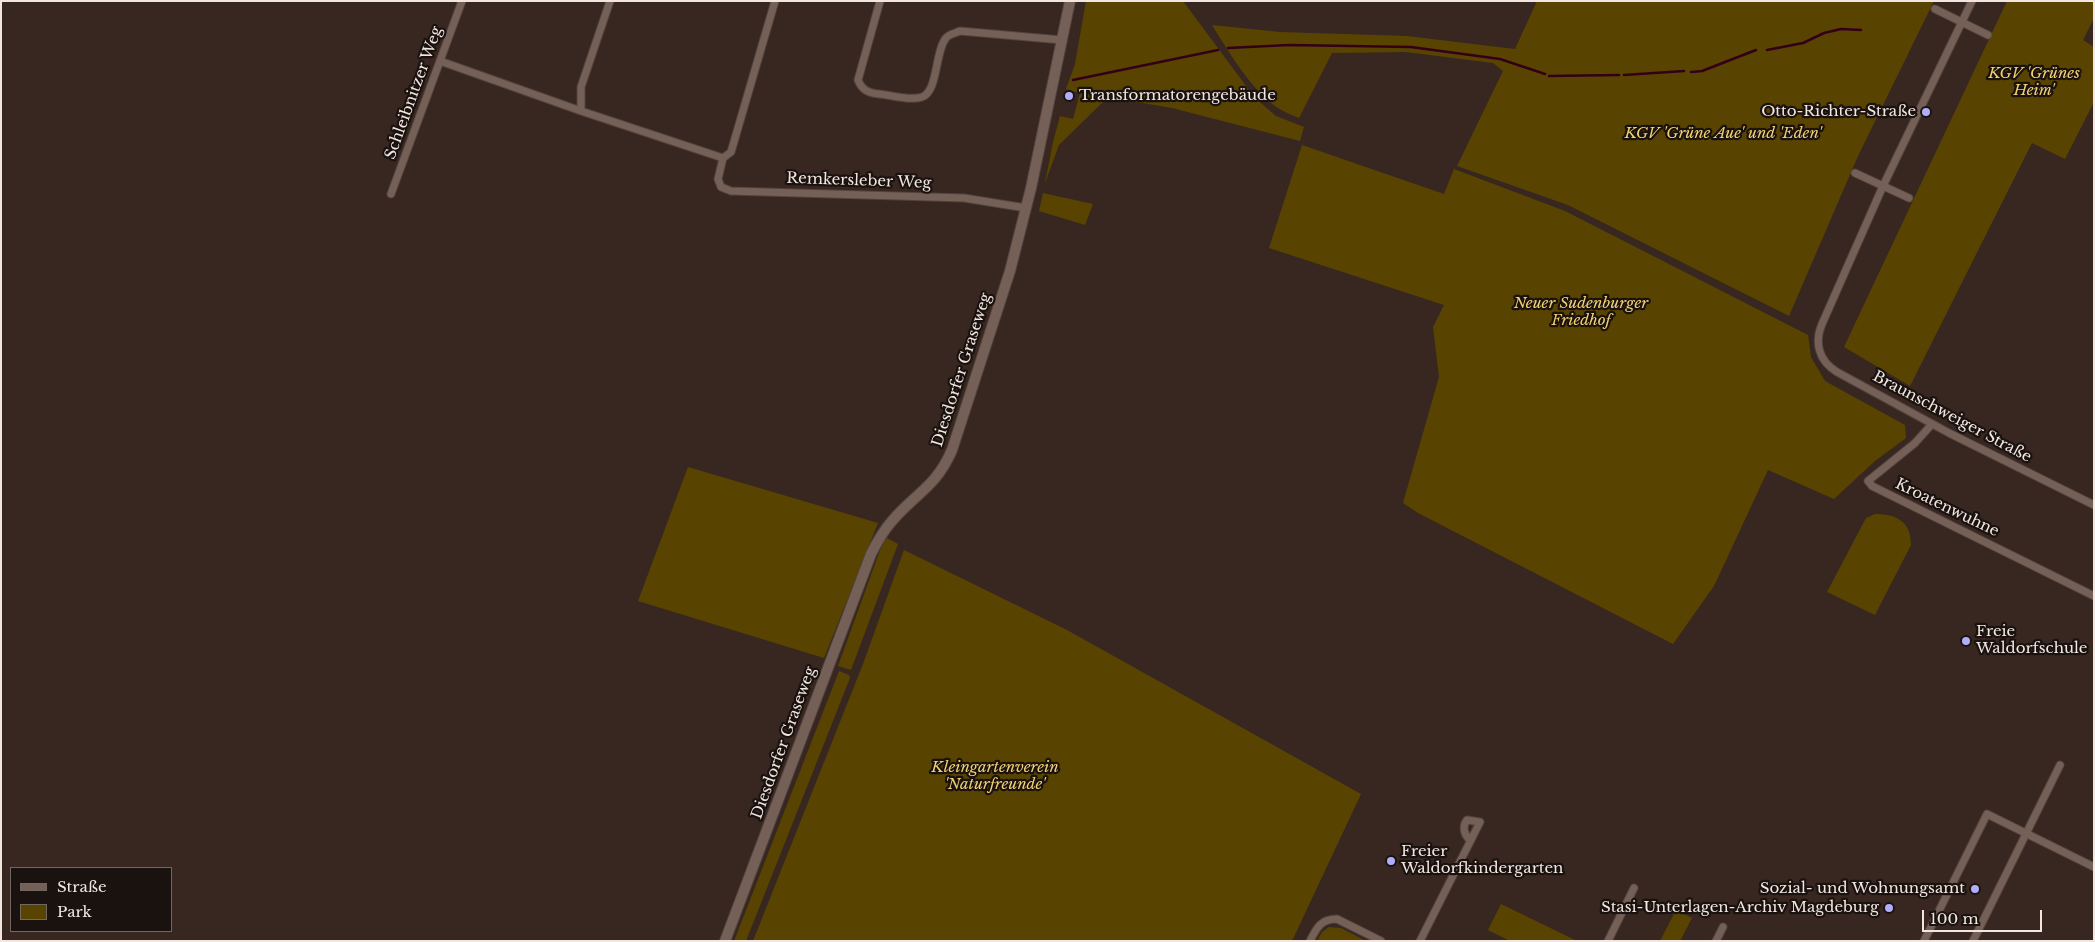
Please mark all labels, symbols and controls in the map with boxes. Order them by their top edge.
street label: Schleibnitzer Weg [382,24,446,162]
park label: KGV 'Grünes Heim' [1988,65,2080,100]
place label: Transformatorengebäude [1079,87,1276,105]
marker: Transformatorengebäude [1063,90,1075,102]
place label: Otto-Richter-Straße [1761,103,1916,121]
marker: Otto-Richter-Straße [1920,106,1932,118]
park label: KGV 'Grüne Aue' und 'Eden' [1624,125,1822,143]
street label: Remkersleber Weg [786,169,932,193]
street label: Diesdorfer Graseweg [929,291,995,449]
park label: Neuer Sudenburger Friedhof [1514,295,1648,330]
street label: Braunschweiger Straße [1870,368,2034,466]
street label: Kroatenwuhne [1892,475,2002,541]
place label: Freie Waldorfschule [1976,623,2087,658]
marker: Freie Waldorfschule [1960,635,1972,647]
street label: Diesdorfer Graseweg [748,664,820,822]
park label: Kleingartenverein 'Naturfreunde' [931,759,1059,794]
place label: Freier Waldorfkindergarten [1401,843,1563,878]
marker: Freier Waldorfkindergarten [1385,855,1397,867]
legend [10,867,172,932]
text: Straße [57,877,107,896]
place label: Sozial- und Wohnungsamt [1760,880,1965,898]
marker: Sozial- und Wohnungsamt [1969,883,1981,895]
place label: Stasi-Unterlagen-Archiv Magdeburg [1601,899,1879,917]
scale bar [1925,900,2045,932]
text: Park [57,902,92,921]
marker: Stasi-Unterlagen-Archiv Magdeburg [1883,902,1895,914]
text: 100 m [1930,909,1979,928]

